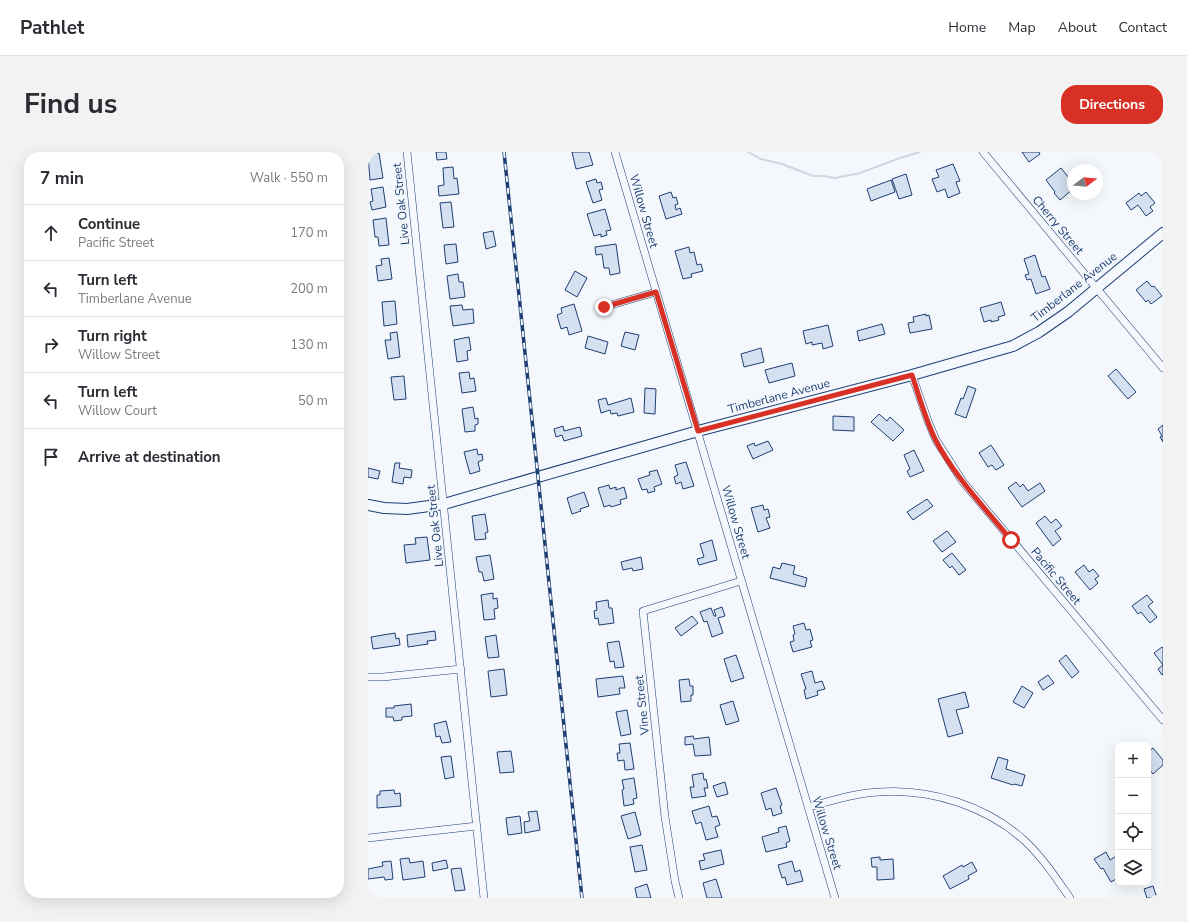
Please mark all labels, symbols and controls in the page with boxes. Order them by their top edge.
text: Pathlet [20,15,84,41]
text: Home [948,18,986,37]
text: Map [1008,18,1036,37]
text: About [1058,18,1097,37]
text: Contact [1119,18,1167,37]
text: Find us [24,85,118,123]
button: Directions [1061,85,1163,124]
street label: Live Oak Street [389,161,413,246]
north arrow [1067,164,1103,200]
text: 7 min [40,167,84,190]
text: Walk · 550 m [250,169,328,187]
street label: Willow Street [626,172,662,250]
street label: Cherry Street [1029,192,1088,258]
text: Continue [78,214,140,234]
icon: ahead [40,222,62,244]
text: 170 m [290,224,328,242]
text: Pacific Street [78,234,154,252]
street label: Timberlane Avenue [1028,248,1120,326]
text: Turn left [78,270,137,290]
icon: left [40,278,62,300]
text: 200 m [290,280,328,298]
text: Timberlane Avenue [78,290,192,308]
route end [595,298,613,316]
text: Turn right [78,326,147,346]
icon: right [40,334,62,356]
text: 130 m [290,336,328,354]
text: Willow Street [78,346,160,364]
street label: Timberlane Avenue [726,375,832,417]
text: Turn left [78,382,137,402]
icon: left [40,390,62,412]
text: 50 m [298,392,328,410]
text: Willow Court [78,402,157,420]
icon: arrive [40,446,62,468]
text: Arrive at destination [78,447,221,467]
street label: Live Oak Street [423,483,447,568]
street label: Willow Street [718,483,754,561]
route start [1002,531,1020,549]
street label: Pacific Street [1027,544,1085,609]
street label: Vine Street [631,673,653,737]
map controls [1115,742,1151,886]
button: + [1115,742,1151,778]
button: − [1115,778,1151,814]
street label: Willow Street [808,795,846,872]
button: locate [1115,814,1151,850]
button: layers [1115,850,1151,886]

